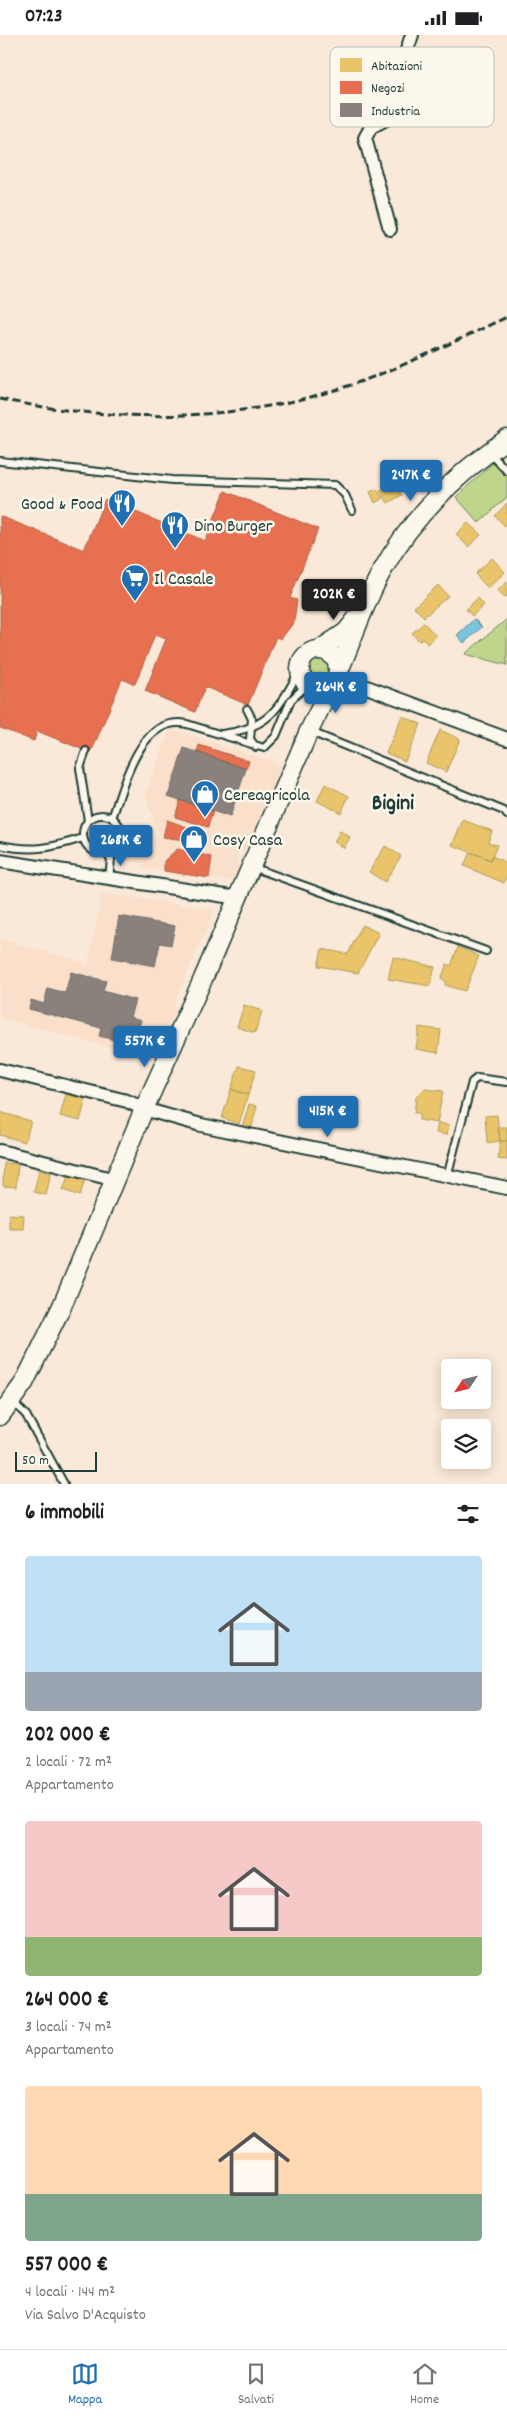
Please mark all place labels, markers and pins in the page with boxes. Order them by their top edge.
pin: 247K € [370,459,452,502]
restaurant icon: Good & Food [107,488,137,527]
place label: Good & Food [21,493,103,518]
restaurant icon: Dino Burger [160,510,190,549]
place label: Dino Burger [194,515,273,540]
supermarket icon: Il Casale [120,563,150,602]
place label: Il Casale [154,568,214,593]
pin: 202K € [293,579,375,621]
pin: 264K € [295,671,377,714]
shop icon: Cereagricola [190,779,220,818]
place label: Cereagricola [224,784,310,809]
shop icon: Cosy Casa [179,824,209,863]
pin: 268K € [80,825,162,867]
place label: Cosy Casa [213,829,283,854]
pin: 557K € [104,1025,186,1068]
pin: 415K € [287,1095,369,1138]

